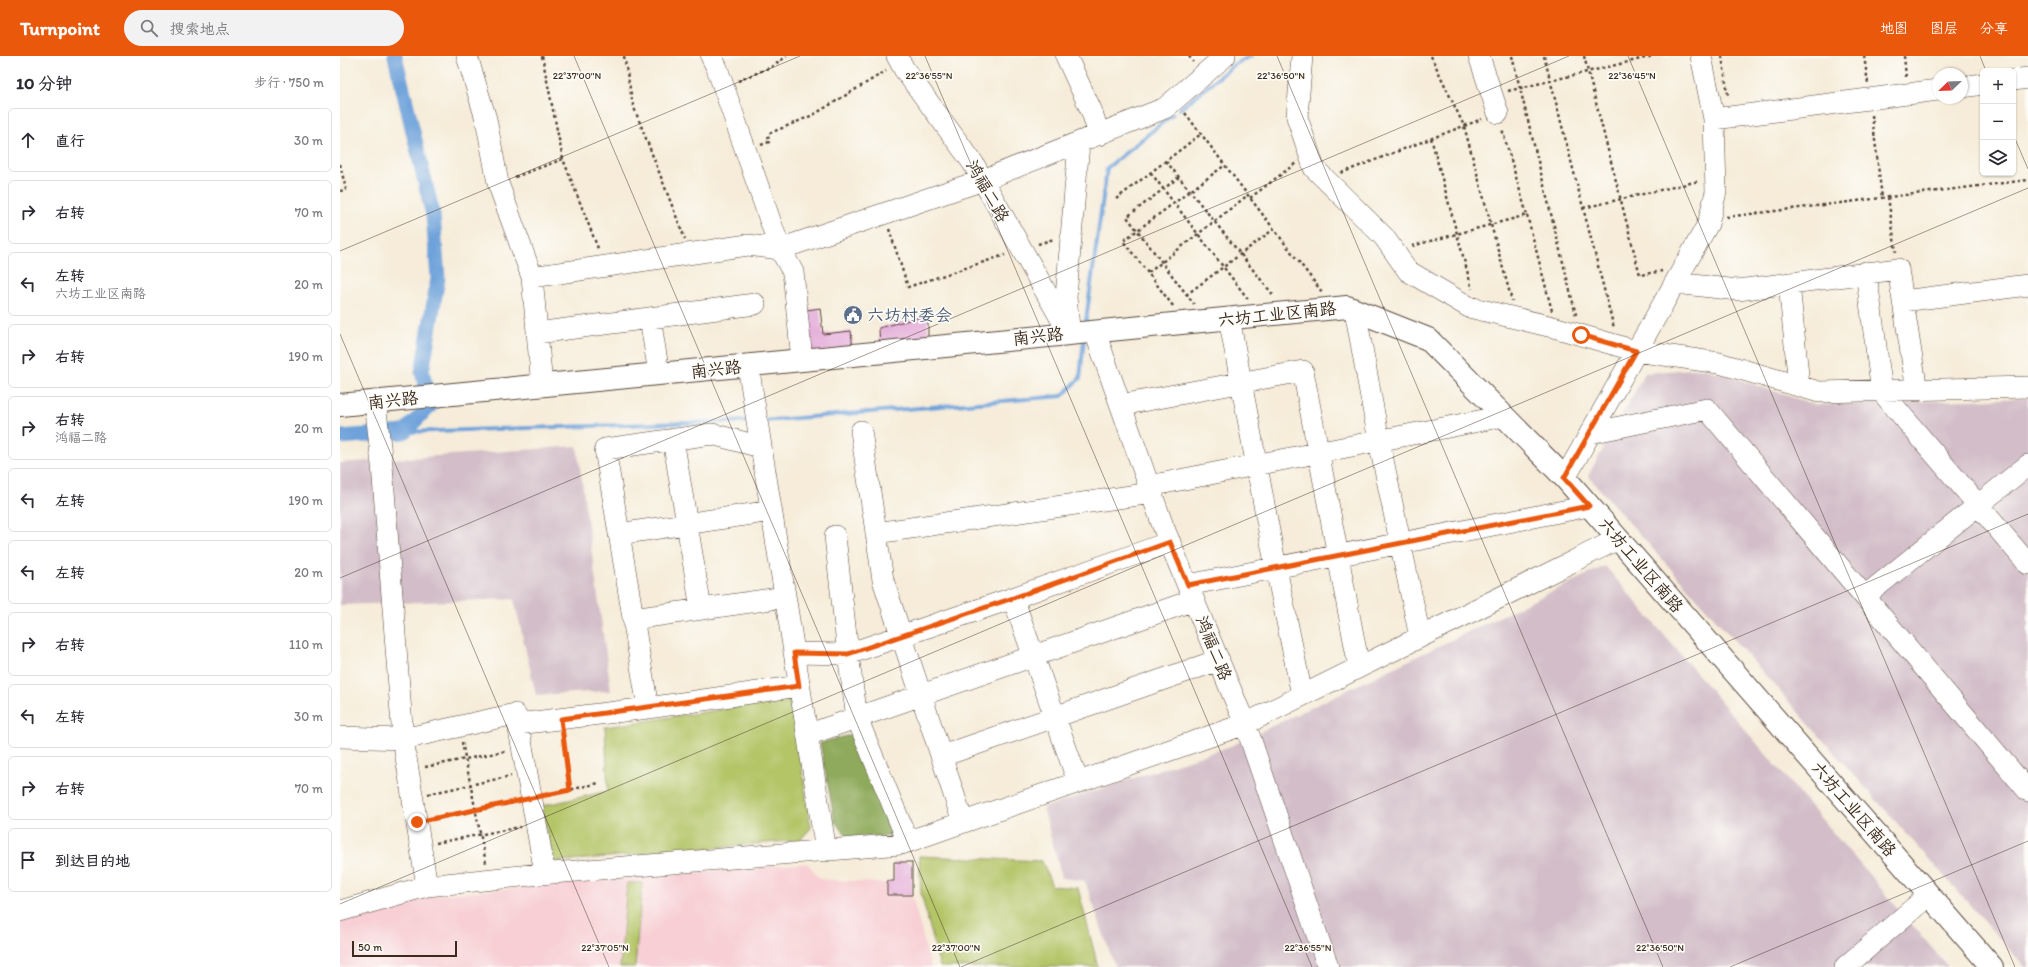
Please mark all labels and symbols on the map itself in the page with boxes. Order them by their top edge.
north arrow [1932,68,1968,104]
text: 22°37'00"N [553,69,601,82]
text: 22°36'55"N [906,69,953,82]
text: 22°36'50"N [1257,69,1305,82]
text: 22°36'45"N [1608,69,1656,82]
street label: 鸿福二路 [962,157,1014,225]
street label: 六坊工业区南路 [1217,298,1337,330]
public building icon: 六坊村委会 [842,304,864,326]
place label: 六坊村委会 [867,305,952,325]
street label: 南兴路 [1012,323,1064,349]
route start [1572,326,1590,344]
street label: 南兴路 [690,356,742,382]
street label: 南兴路 [367,387,419,413]
street label: 六坊工业区南路 [1594,514,1688,616]
street label: 鸿福二路 [1192,613,1236,683]
street label: 六坊工业区南路 [1807,758,1901,860]
route end [408,813,426,831]
scale bar [352,939,457,958]
text: 22°37'05"N [581,941,629,954]
text: 22°37'00"N [932,941,980,954]
text: 22°36'55"N [1285,941,1332,954]
text: 22°36'50"N [1636,941,1684,954]

